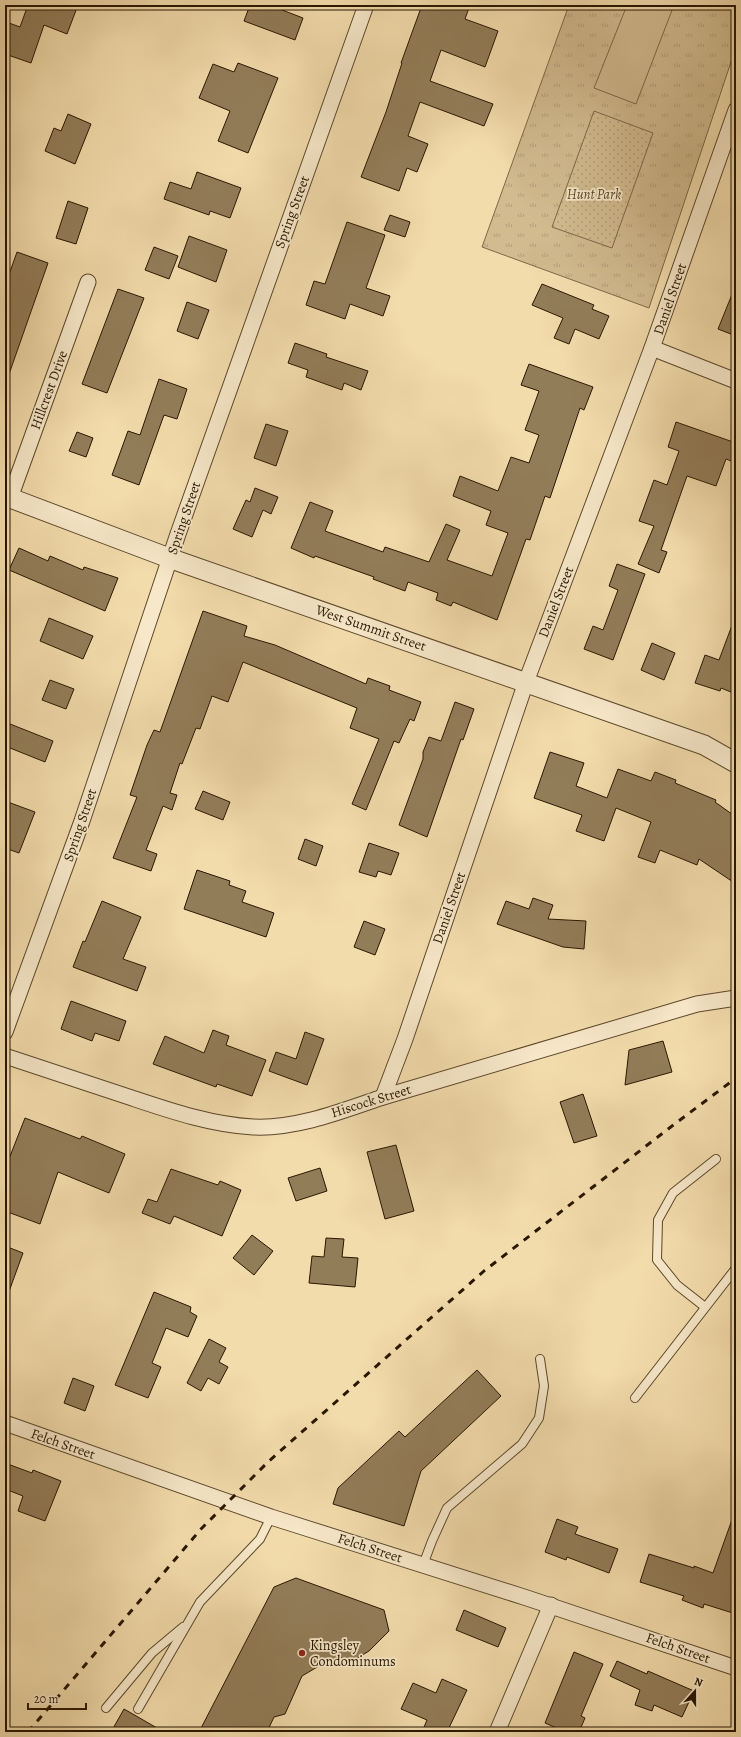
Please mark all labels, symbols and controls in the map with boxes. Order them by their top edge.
street label: Spring Street [270,173,314,251]
park label: Hunt Park [567,185,621,204]
street label: Daniel Street [649,260,691,337]
street label: Hillcrest Drive [26,348,72,432]
street label: Spring Street [163,479,205,557]
street label: Daniel Street [534,563,578,640]
street label: West Summit Street [312,600,429,656]
street label: Spring Street [59,786,101,864]
street label: Daniel Street [428,869,470,946]
street label: Hiscock Street [329,1080,414,1122]
street label: Felch Street [28,1424,98,1464]
street label: Felch Street [335,1529,405,1567]
street label: Felch Street [643,1628,713,1668]
place label: Kingsley Condominums [310,1636,396,1671]
marker: Kingsley Condominums [297,1648,307,1658]
north arrow [675,1671,715,1711]
text: N [692,1674,705,1691]
scale bar [28,1685,86,1711]
text: 20 m [34,1691,58,1707]

